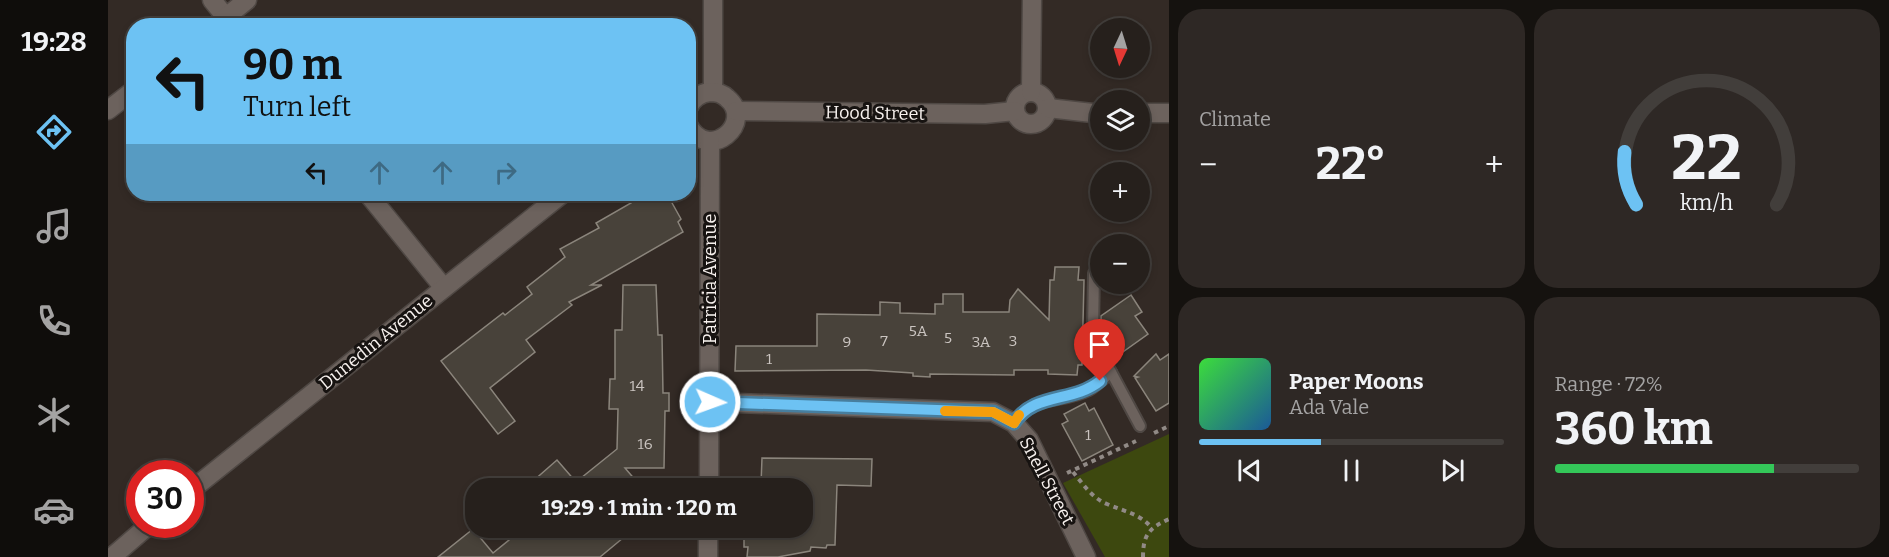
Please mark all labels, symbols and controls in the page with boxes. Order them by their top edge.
north arrow [1090,18,1150,78]
map controls [1090,18,1150,294]
text: 19:28 [21,26,87,58]
text: 90 m [243,40,342,90]
icon: left [144,42,222,120]
button: layers [1090,90,1150,150]
text: Turn left [243,91,351,123]
street label: Hood Street [825,101,926,125]
text: Climate [1199,107,1271,131]
icon: directions [33,111,75,153]
text: 22 [1672,121,1742,196]
text: 22° [1316,137,1386,191]
text: − [1199,145,1217,185]
text: + [1485,145,1503,185]
icon: left [300,156,333,189]
icon: ahead [363,156,396,189]
icon: ahead [426,156,459,189]
icon: right [489,156,522,189]
button: + [1090,162,1150,222]
text: km/h [1680,191,1733,217]
icon: music [33,205,75,247]
street label: Patricia Avenue [699,214,721,344]
button: − [1090,234,1150,294]
street label: Dunedin Avenue [315,290,437,394]
icon: phone [33,300,75,342]
pin [1074,319,1125,381]
house number: 5A [909,322,928,340]
icon: arrive [1083,328,1116,361]
house number: 5 [944,329,952,347]
house number: 7 [880,332,888,350]
house number: 3 [1009,332,1017,350]
house number: 9 [843,333,851,351]
house number: 3A [972,333,991,351]
house number: 1 [766,350,772,368]
text: Paper Moons [1289,368,1424,395]
position arrow [678,370,742,434]
text: Range · 72% [1555,372,1663,396]
house number: 14 [630,377,645,395]
icon: climate [33,394,75,436]
text: Ada Vale [1289,395,1369,419]
text: 360 km [1555,402,1713,456]
house number: 1 [1085,426,1091,444]
street label: Snell Street [1015,433,1080,529]
house number: 16 [638,435,653,453]
icon: previous [1233,454,1266,487]
icon: pause [1335,454,1368,487]
icon: next [1436,454,1469,487]
speed limit sign: 30 [126,460,204,538]
icon: car [33,489,75,531]
text: 19:29 · 1 min · 120 m [541,494,737,521]

